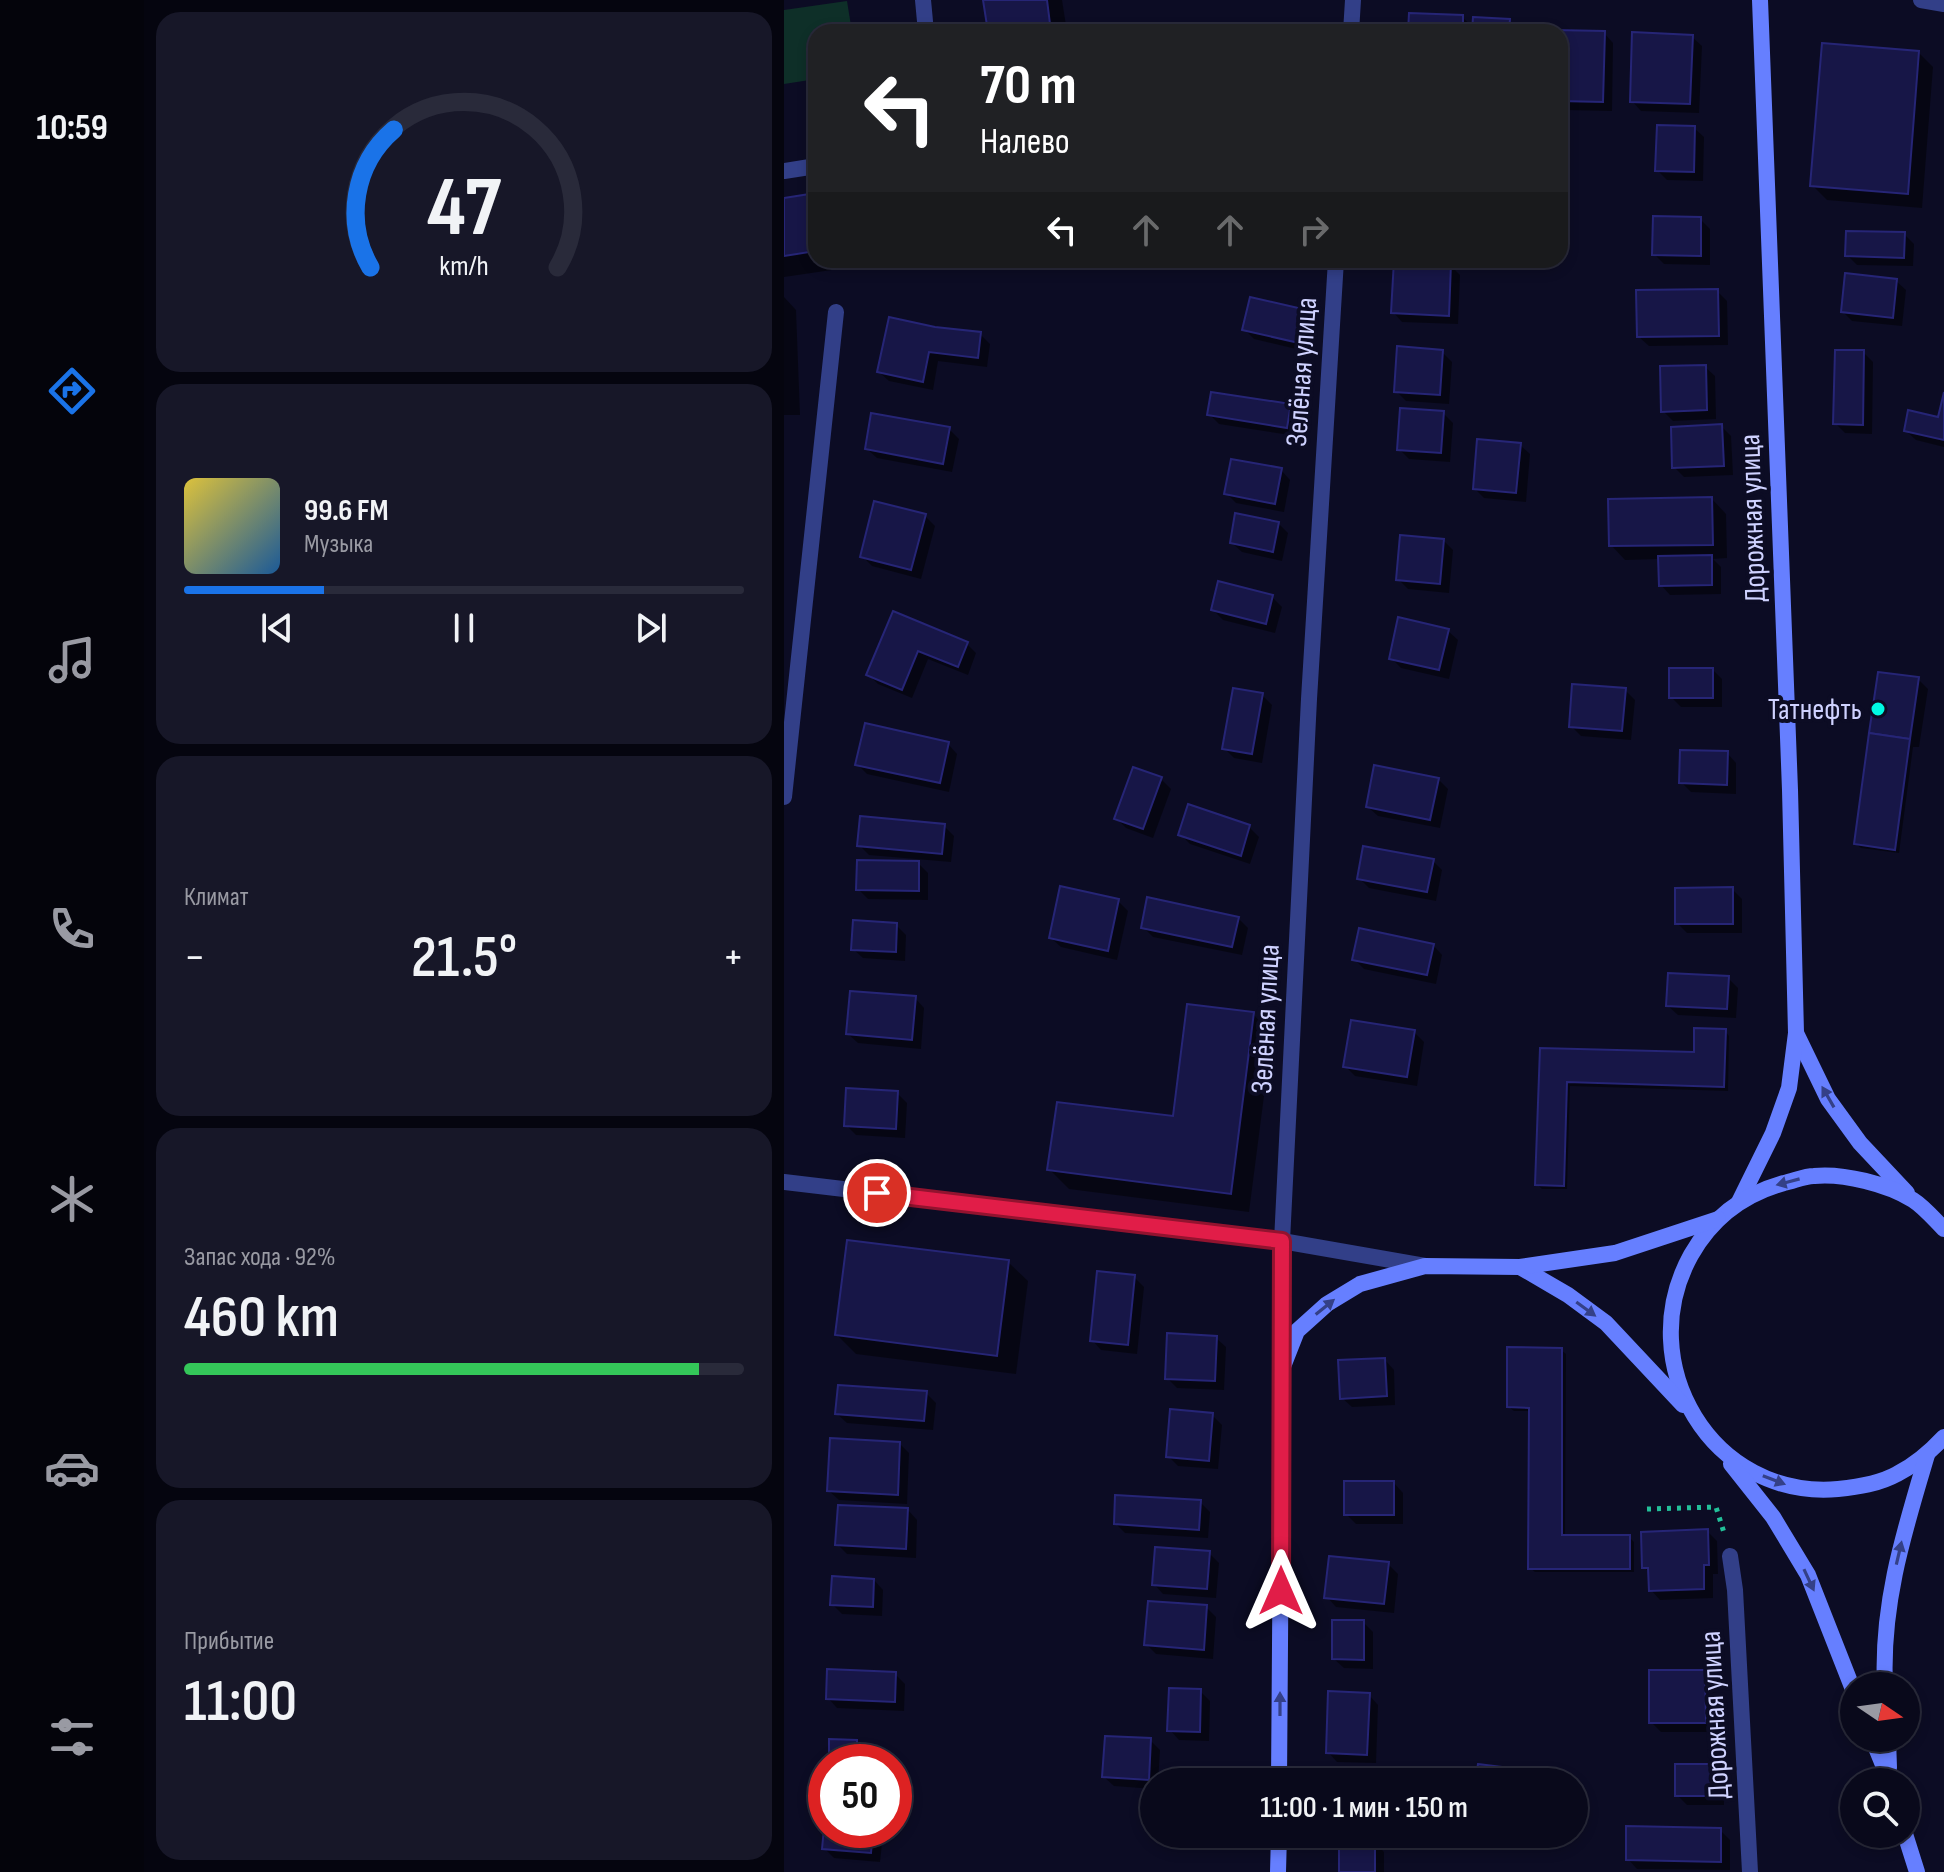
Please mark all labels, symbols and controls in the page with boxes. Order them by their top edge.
text: 70 m [980,53,1077,120]
icon: left [848,56,952,160]
text: 10:59 [36,107,108,150]
text: Налево [980,121,1070,164]
text: 47 [427,159,502,259]
icon: left [1040,208,1084,252]
icon: ahead [1124,208,1168,252]
icon: ahead [1208,208,1252,252]
icon: right [1292,208,1336,252]
text: km/h [439,249,489,284]
street label: Зелёная улица [1279,296,1325,448]
icon: directions [44,363,100,419]
street label: Дорожная улица [1732,433,1774,603]
text: 99.6 FM [304,493,389,529]
text: Музыка [304,529,373,560]
icon: previous [255,606,299,650]
icon: pause [442,606,486,650]
icon: next [629,606,673,650]
icon: music [44,632,100,688]
place label: Татнефть [1768,692,1862,728]
marker: Татнефть [1869,700,1887,718]
text: Климат [184,882,248,913]
icon: phone [44,901,100,957]
text: 21.5° [411,922,517,994]
text: − [184,931,206,984]
text: + [722,931,744,984]
street label: Зелёная улица [1244,943,1288,1095]
one-way arrow [1821,1086,1835,1108]
pin [843,1159,911,1227]
icon: climate [44,1171,100,1227]
icon: arrive [855,1171,899,1215]
one-way arrow [1776,1177,1801,1189]
text: Запас хода · 92% [184,1242,336,1273]
text: 460 km [184,1282,339,1354]
one-way arrow [1315,1299,1335,1315]
one-way arrow [1576,1300,1597,1316]
icon: car [44,1440,100,1496]
one-way arrow [1762,1474,1786,1487]
one-way arrow [1893,1541,1906,1566]
position arrow [1239,1549,1323,1633]
one-way arrow [1802,1568,1816,1591]
text: Прибытие [184,1626,274,1657]
street label: Дорожная улица [1693,1630,1737,1800]
text: 11:00 [184,1666,297,1738]
north arrow [1840,1672,1920,1752]
map controls [1840,1672,1920,1848]
one-way arrow [1274,1691,1286,1716]
icon: filters [44,1709,100,1765]
speed limit sign: 50 [808,1744,912,1848]
button: search [1840,1768,1920,1848]
text: 11:00 · 1 мин · 150 m [1260,1790,1468,1826]

